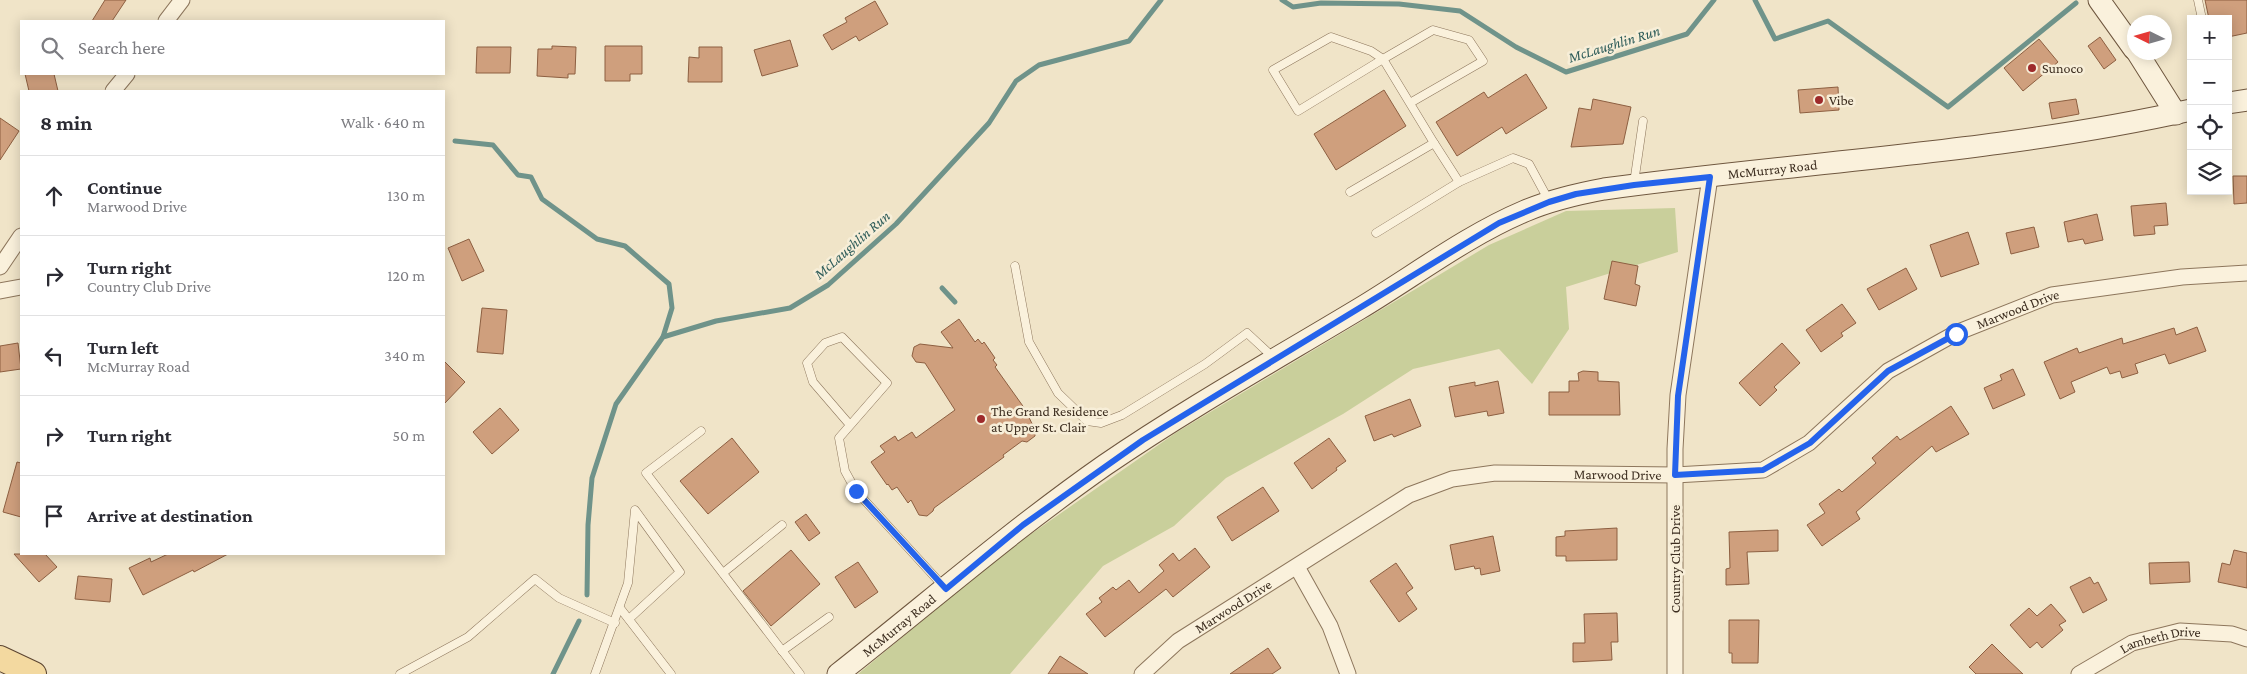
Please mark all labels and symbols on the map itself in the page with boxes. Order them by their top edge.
north arrow [2127,15,2172,60]
water label: McLaughlin Run [1565,22,1662,67]
place label: Sunoco [2042,60,2083,76]
marker: Sunoco [2026,62,2038,74]
place label: Vibe [1829,92,1854,108]
marker: Vibe [1813,94,1825,106]
street label: McMurray Road [1727,156,1819,182]
water label: McLaughlin Run [810,208,894,284]
street label: Marwood Drive [1974,286,2060,332]
route start [1945,323,1968,346]
place label: The Grand Residence at Upper St. Clair [991,403,1108,435]
marker: The Grand Residence at Upper St. Clair [975,413,987,425]
street label: Marwood Drive [1574,466,1662,483]
route end [845,480,868,503]
street label: Country Club Drive [1667,505,1683,613]
street label: Marwood Drive [1192,576,1274,636]
street label: McMurray Road [859,590,939,660]
street label: Lambeth Drive [2117,623,2201,657]

